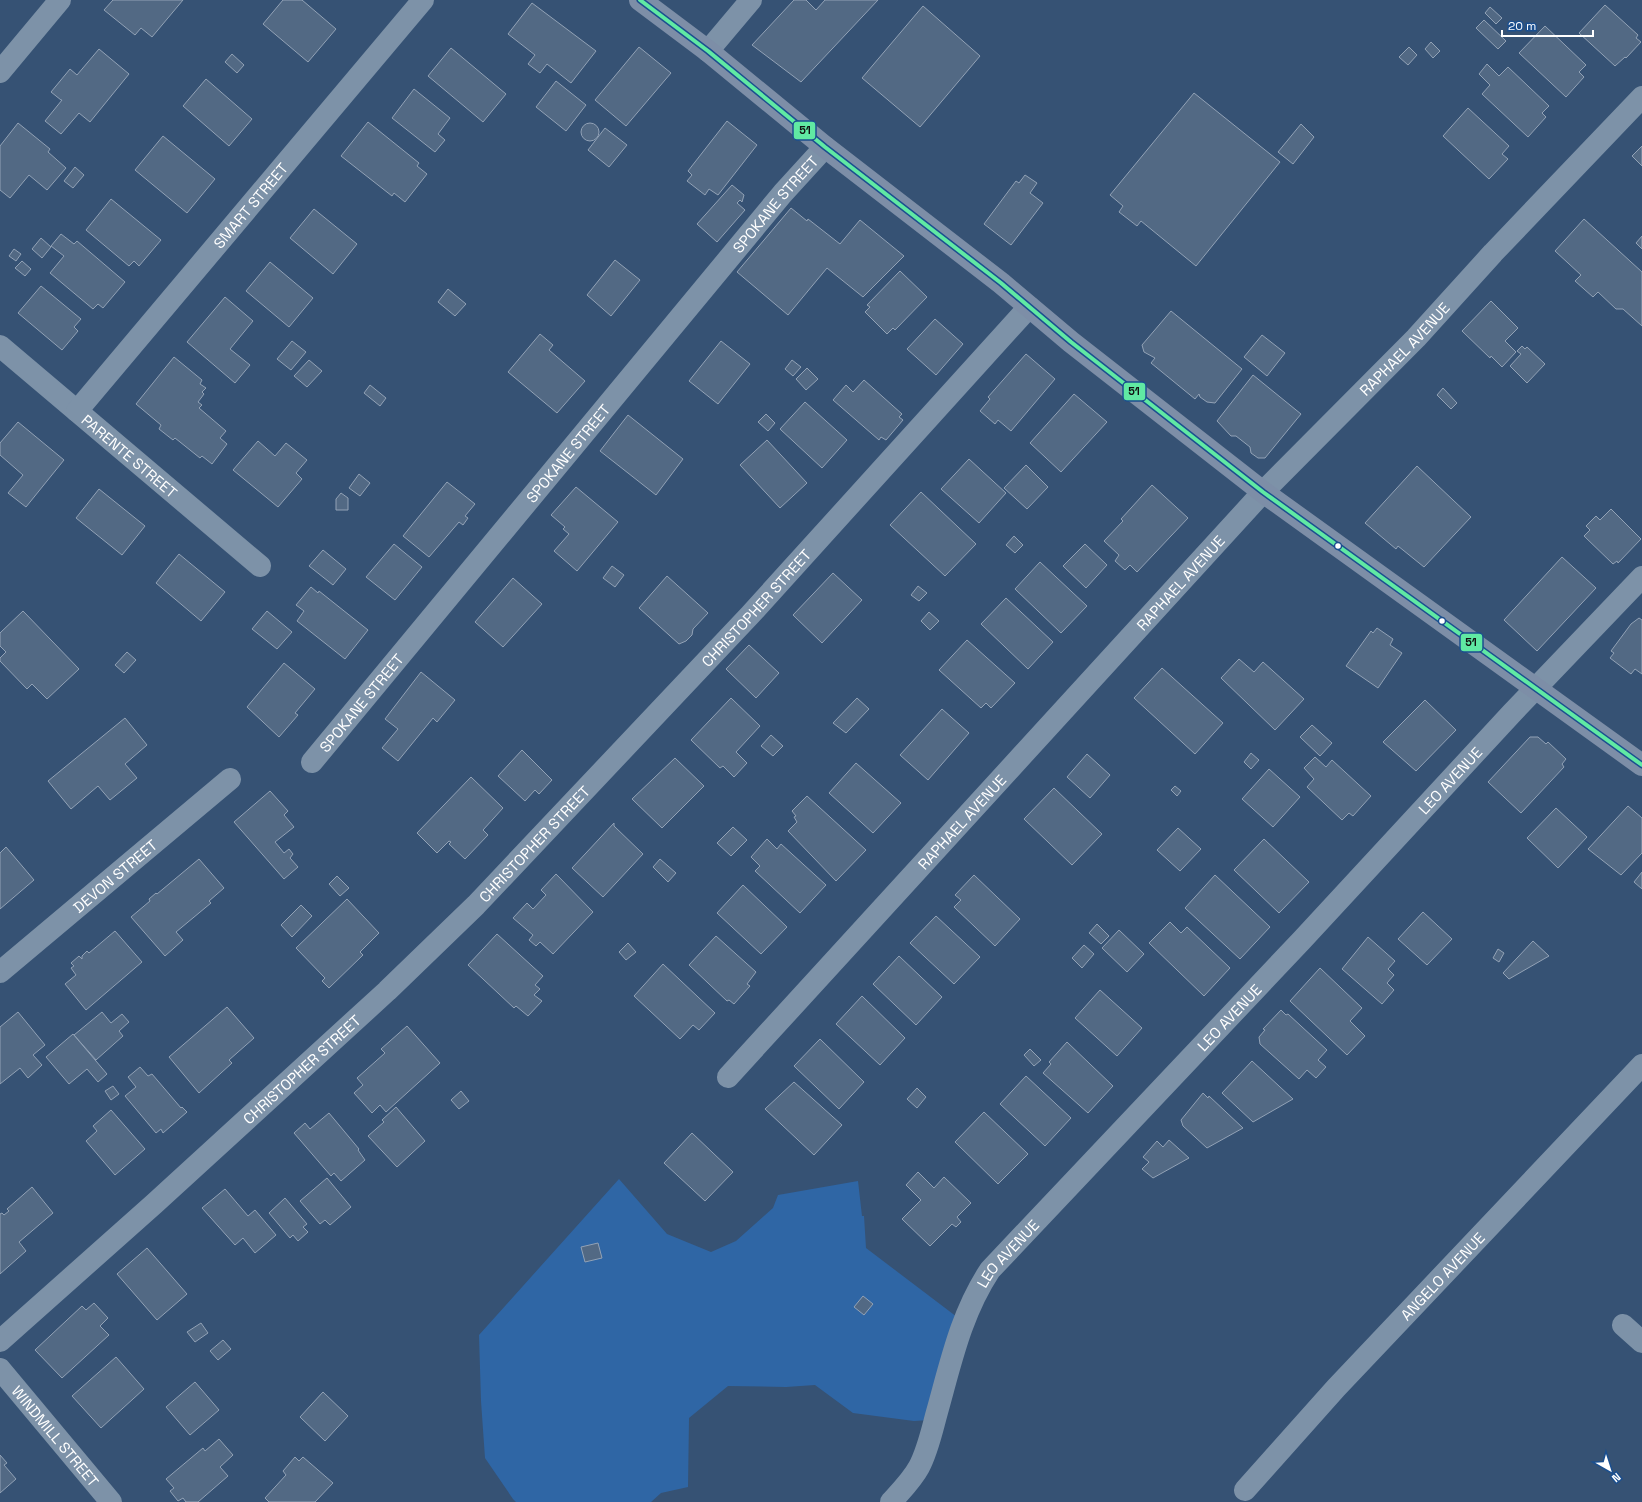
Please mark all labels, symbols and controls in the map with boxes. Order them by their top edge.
scale bar [1502,12,1593,38]
text: 20 m [1508,18,1536,34]
line badge: 51 [793,121,816,140]
text: 51 [799,123,811,137]
street label: SPOKANE STREET [728,152,822,257]
street label: SMART STREET [209,158,292,252]
street label: RAPHAEL AVENUE [1355,298,1453,399]
line badge: 51 [1123,382,1146,401]
text: 51 [1128,384,1140,398]
street label: SPOKANE STREET [522,400,614,506]
street label: PARENTE STREET [78,410,182,502]
street label: RAPHAEL AVENUE [1132,531,1228,634]
unlabelled marker [1333,541,1343,551]
street label: CHRISTOPHER STREET [697,545,815,670]
unlabelled marker [1437,616,1447,626]
line badge: 51 [1460,633,1483,652]
text: 51 [1465,635,1477,649]
street label: SPOKANE STREET [315,650,407,756]
street label: LEO AVENUE [1414,742,1486,818]
street label: RAPHAEL AVENUE [913,770,1010,873]
street label: CHRISTOPHER STREET [474,781,594,906]
street label: DEVON STREET [69,835,161,916]
street label: LEO AVENUE [1193,980,1265,1055]
street label: CHRISTOPHER STREET [239,1010,365,1128]
street label: LEO AVENUE [972,1215,1043,1291]
street label: ANGELO AVENUE [1396,1228,1488,1324]
street label: WINDMILL STREET [8,1381,104,1490]
north arrow [1590,1450,1630,1490]
text: N [1609,1470,1624,1486]

